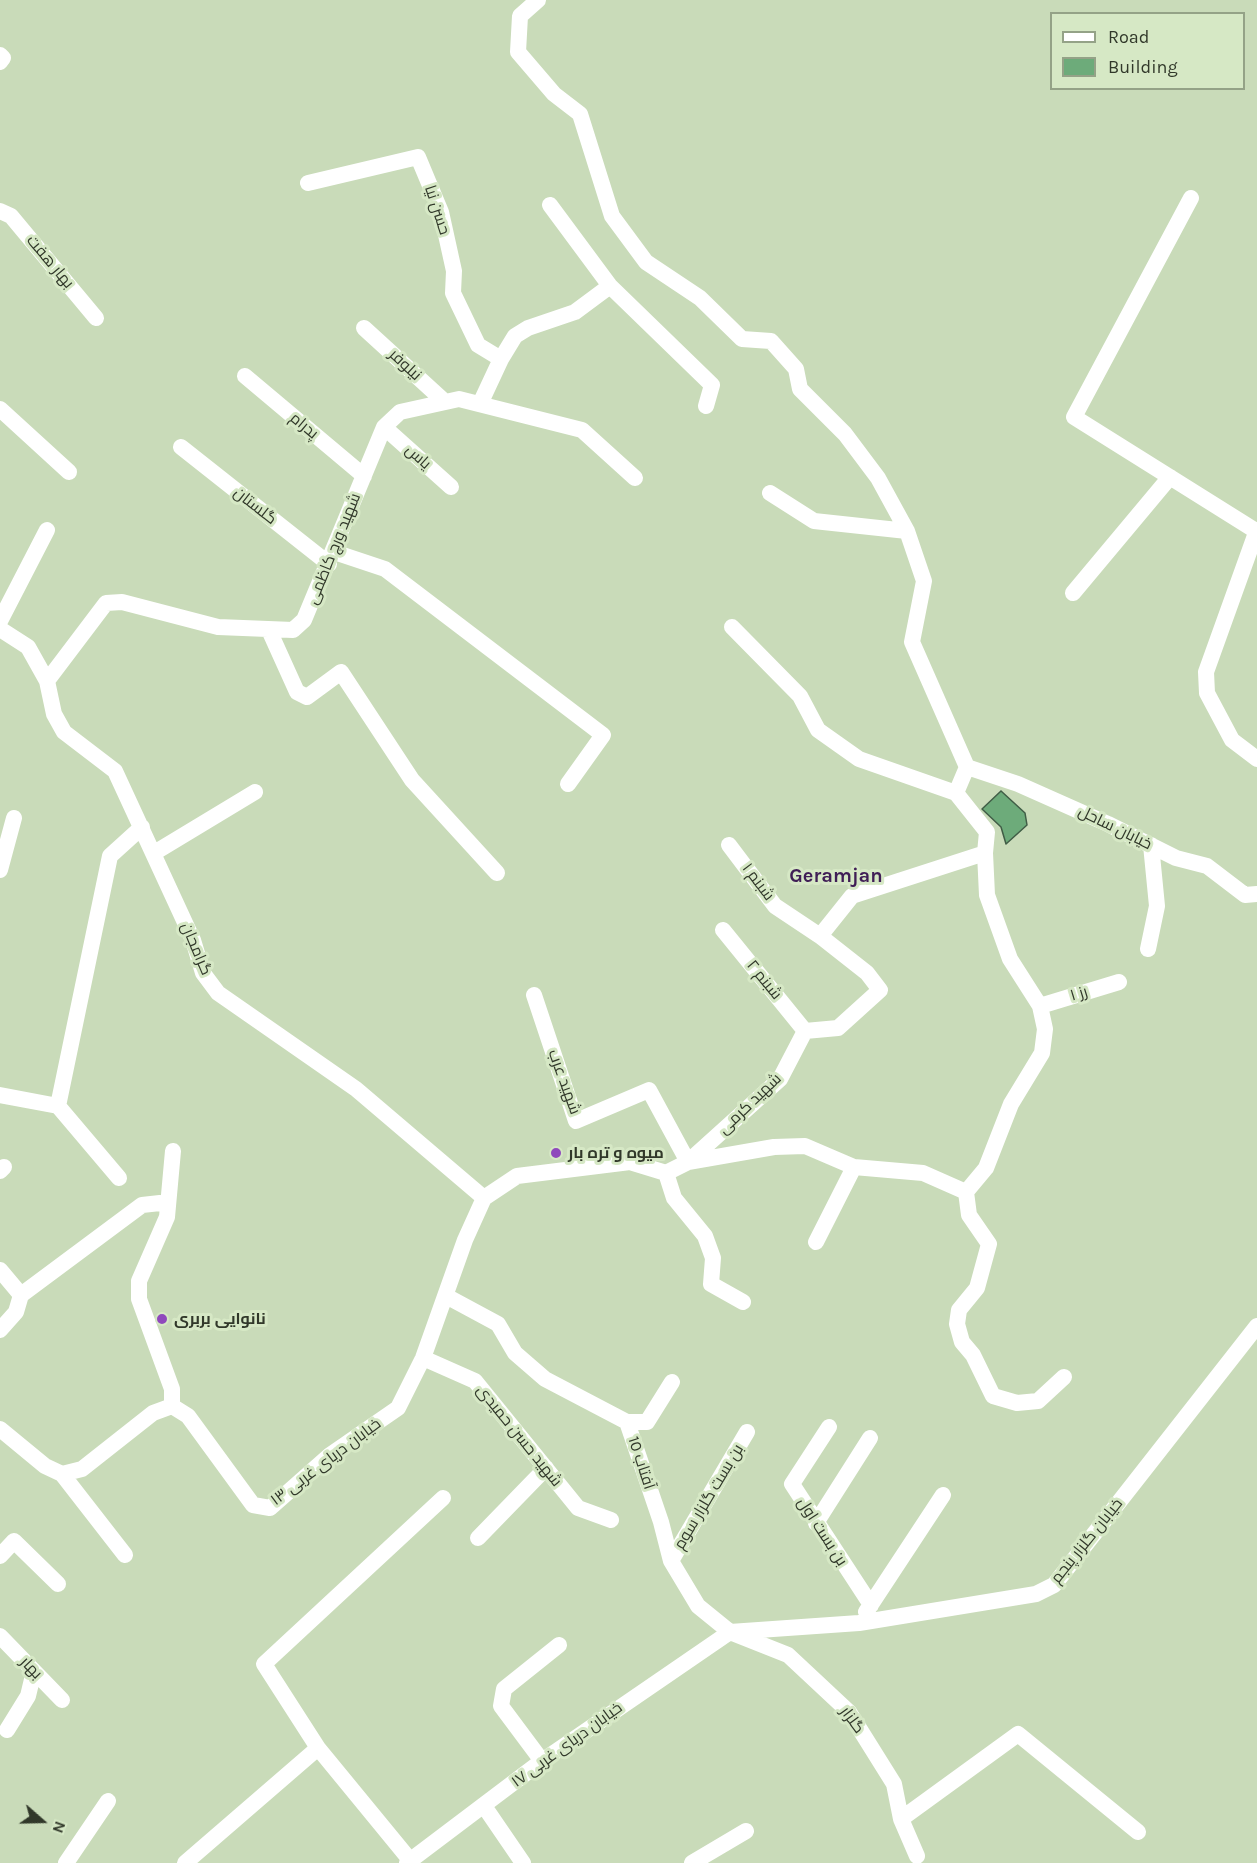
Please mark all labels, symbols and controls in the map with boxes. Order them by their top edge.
legend [1050,12,1245,90]
text: Road [1108,26,1149,48]
text: Building [1108,56,1178,78]
street label: حسن نیا [420,183,454,237]
street label: بهار هفت [22,231,78,293]
street label: نیلوفر [385,345,425,385]
street label: پدرام [286,409,322,443]
street label: یاس [401,440,435,474]
street label: گلستان [230,483,280,529]
street label: شهید ورچ کاظمی [303,491,365,607]
street label: خیابان ساحل [1075,802,1155,854]
street label: شبنم ۱ [738,859,778,905]
district label: Geramjan [789,864,883,888]
street label: گرامجان [176,920,216,978]
street label: شبنم ۲ [742,956,786,1004]
street label: رز ۱ [1068,982,1090,1006]
street label: شهید عرب [543,1047,585,1117]
street label: شهید کرمی [715,1069,785,1139]
place label: میوه و تره بار [568,1143,664,1163]
marker: میوه و تره بار [549,1146,563,1160]
place label: نانوایی بربری [174,1309,266,1329]
marker: نانوایی بربری [155,1312,169,1326]
street label: شهید حسن حمیدی [472,1381,566,1491]
street label: خیابان دریای غربی ۱۳ [267,1414,385,1510]
street label: آفتاب 10 [623,1434,659,1492]
street label: بن بست گلزار سوم [670,1441,748,1553]
street label: بن بست اول [793,1494,851,1570]
street label: خیابان گلزار پنجم [1047,1495,1127,1587]
street label: بهار [16,1653,46,1683]
street label: خیابان دریای غربی ۱۷ [508,1698,626,1792]
street label: گلزار [836,1703,868,1737]
north arrow [12,1791,72,1851]
text: N [48,1819,70,1836]

